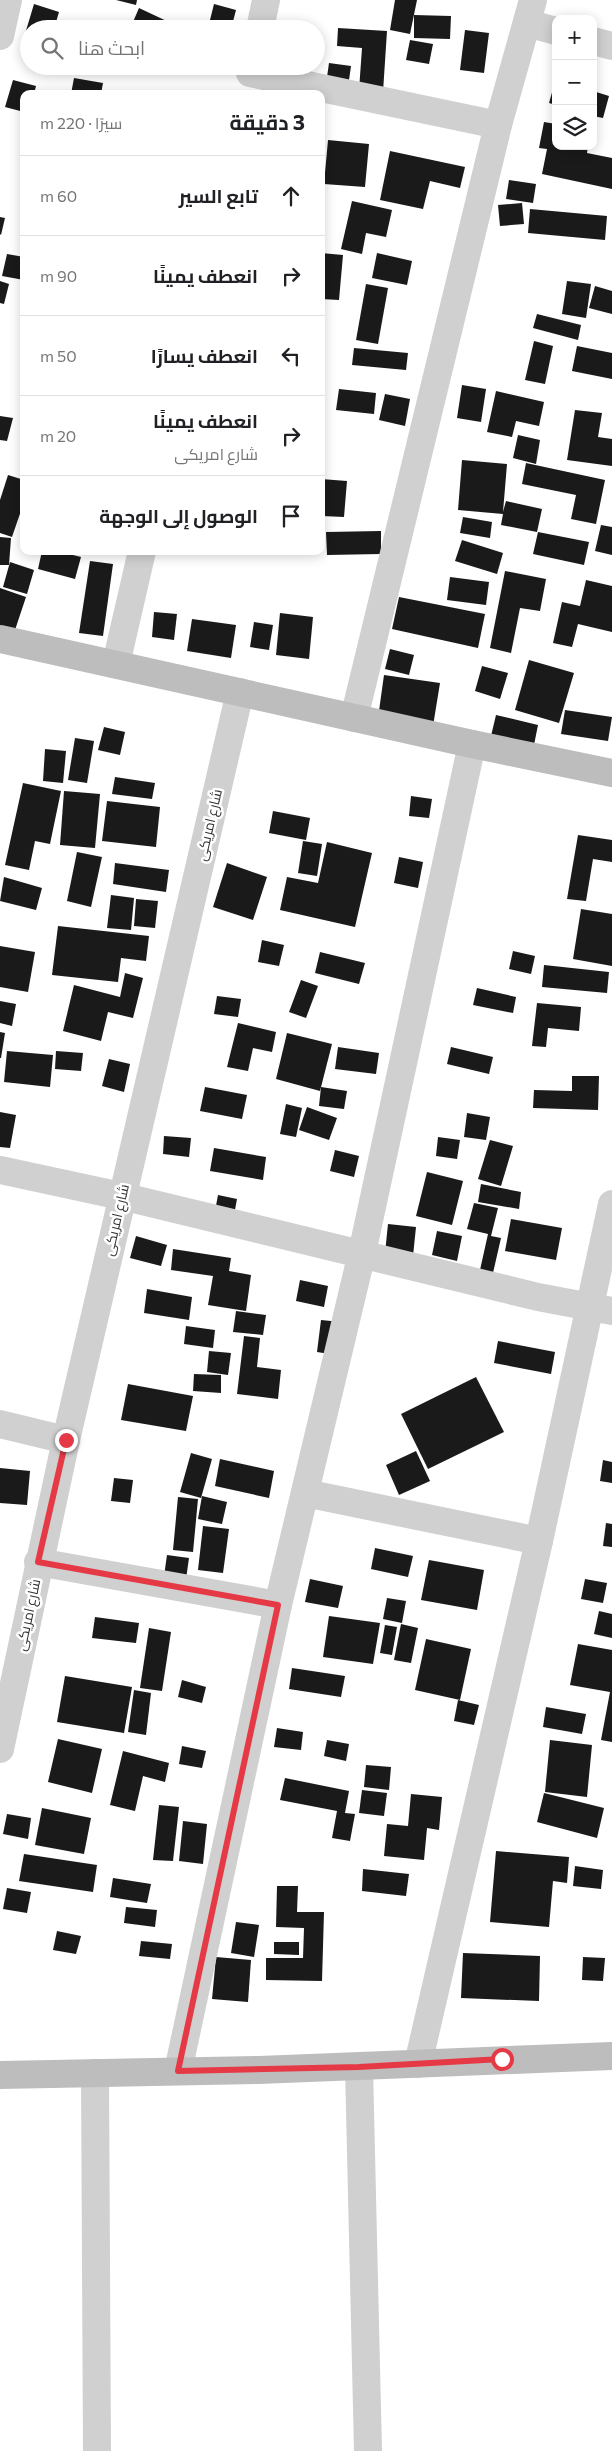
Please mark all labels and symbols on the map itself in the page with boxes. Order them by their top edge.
street label: شارع امريكى [192,787,226,863]
street label: شارع امريكى [99,1182,133,1258]
route end [55,1429,78,1452]
street label: شارع امريكى [12,1577,44,1653]
route start [491,2048,514,2071]

